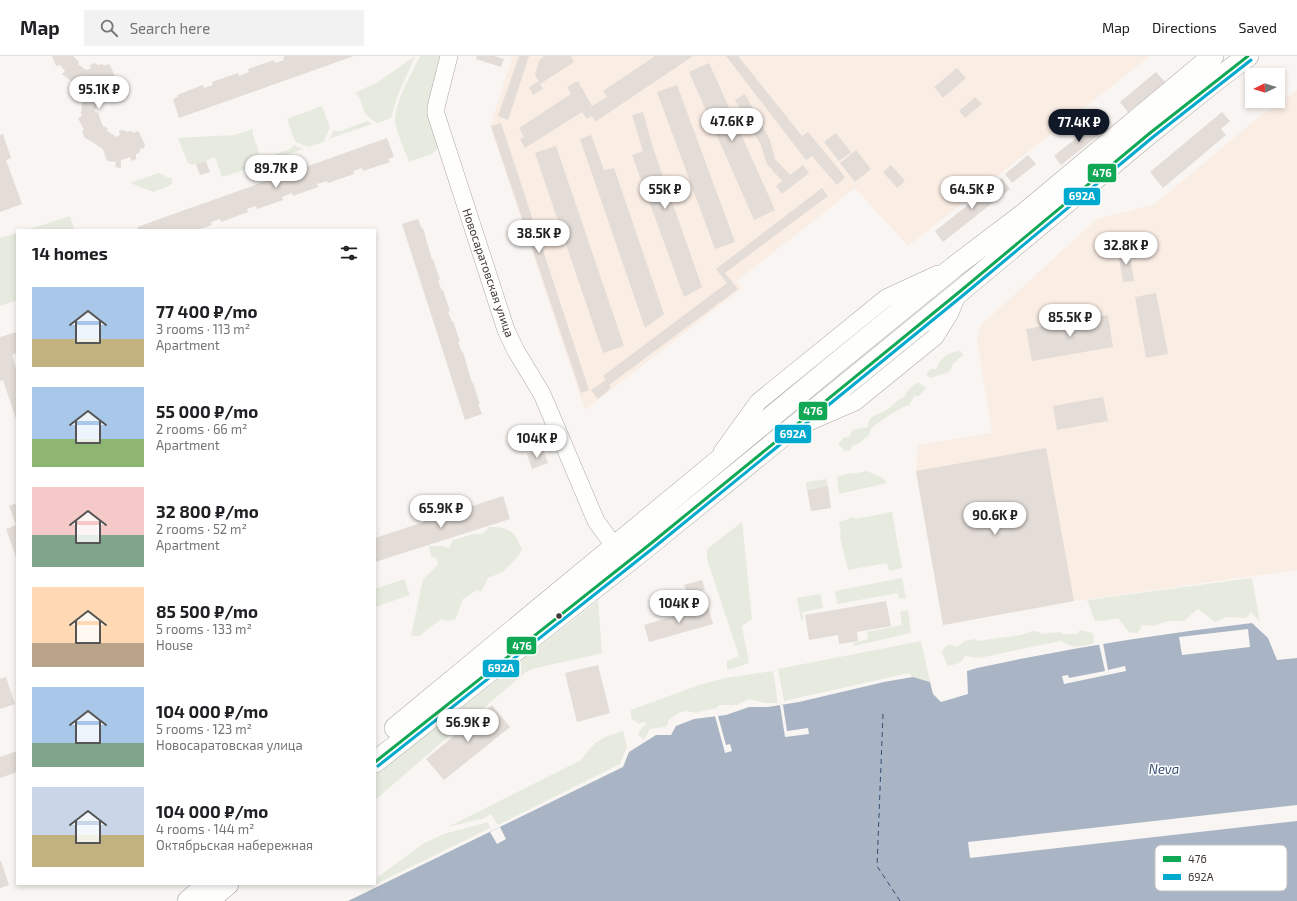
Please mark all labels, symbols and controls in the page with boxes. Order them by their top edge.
search box [84,10,364,46]
text: Map [20,16,60,39]
icon: search [98,17,120,39]
text: Search here [130,19,210,37]
text: Map [1102,19,1130,36]
text: Directions [1152,19,1217,36]
text: Saved [1239,19,1277,36]
north arrow [1245,68,1285,108]
map controls [1245,68,1285,108]
pin: 95.1K ₽ [62,76,136,110]
text: 95.1K ₽ [78,81,120,97]
pin: 47.6K ₽ [695,108,769,142]
pin: 77.4K ₽ [1042,109,1116,143]
text: 47.6K ₽ [710,113,754,129]
text: 77.4K ₽ [1057,114,1101,130]
pin: 89.7K ₽ [239,155,313,189]
text: 89.7K ₽ [254,160,298,176]
line badge: 476 [1087,163,1117,183]
text: 476 [1092,166,1112,179]
pin: 55K ₽ [637,176,693,210]
pin: 64.5K ₽ [935,176,1009,210]
text: 55K ₽ [649,181,681,197]
text: 64.5K ₽ [950,181,994,197]
line badge: 692А [1063,187,1101,206]
text: 692А [1069,189,1096,202]
street label: Новосаратовская улица [459,206,518,339]
pin: 38.5K ₽ [502,220,576,254]
text: 38.5K ₽ [517,225,561,241]
pin: 32.8K ₽ [1089,232,1163,266]
text: 32.8K ₽ [1104,237,1148,253]
icon: filters [338,242,360,264]
text: 14 homes [32,243,108,263]
text: 77 400 ₽/mo [156,301,257,321]
icon: home [64,303,112,351]
pin: 85.5K ₽ [1033,304,1107,338]
text: 85.5K ₽ [1048,309,1092,325]
text: 3 rooms · 113 m² [156,321,250,337]
text: Apartment [156,337,220,353]
text: 55 000 ₽/mo [156,401,258,421]
line badge: 476 [798,401,828,421]
icon: home [64,403,112,451]
text: 476 [803,404,823,417]
text: 2 rooms · 66 m² [156,421,247,437]
line badge: 692А [774,424,812,444]
pin: 104K ₽ [504,425,570,459]
text: 692А [780,427,807,440]
text: 104K ₽ [517,430,557,446]
text: Apartment [156,437,220,453]
pin: 65.9K ₽ [404,495,478,529]
text: 65.9K ₽ [419,500,463,516]
text: 32 800 ₽/mo [156,501,259,521]
pin: 90.6K ₽ [958,502,1032,536]
icon: home [64,503,112,551]
text: 90.6K ₽ [972,507,1018,523]
text: 2 rooms · 52 m² [156,521,247,537]
text: Apartment [156,537,220,553]
pin: 104K ₽ [646,590,712,624]
text: 104K ₽ [659,595,699,611]
text: 85 500 ₽/mo [156,601,258,621]
icon: home [64,603,112,651]
unlabelled marker [554,611,564,621]
text: 5 rooms · 133 m² [156,621,252,637]
line badge: 476 [506,636,537,655]
text: House [156,637,193,653]
text: 476 [512,639,532,652]
line badge: 692А [482,659,520,678]
text: 692А [488,661,515,674]
text: 104 000 ₽/mo [156,701,268,721]
icon: home [64,703,112,751]
pin: 56.9K ₽ [431,709,505,743]
text: 56.9K ₽ [446,714,490,730]
text: 5 rooms · 123 m² [156,721,252,737]
text: Новосаратовская улица [156,737,303,753]
water label: Neva [1149,761,1179,777]
text: 104 000 ₽/mo [156,801,268,821]
icon: home [64,803,112,851]
text: 4 rooms · 144 m² [156,821,254,837]
text: Октябрьская набережная [156,837,313,853]
legend [1155,845,1287,891]
text: 476 [1188,852,1207,865]
text: 692А [1188,870,1214,883]

